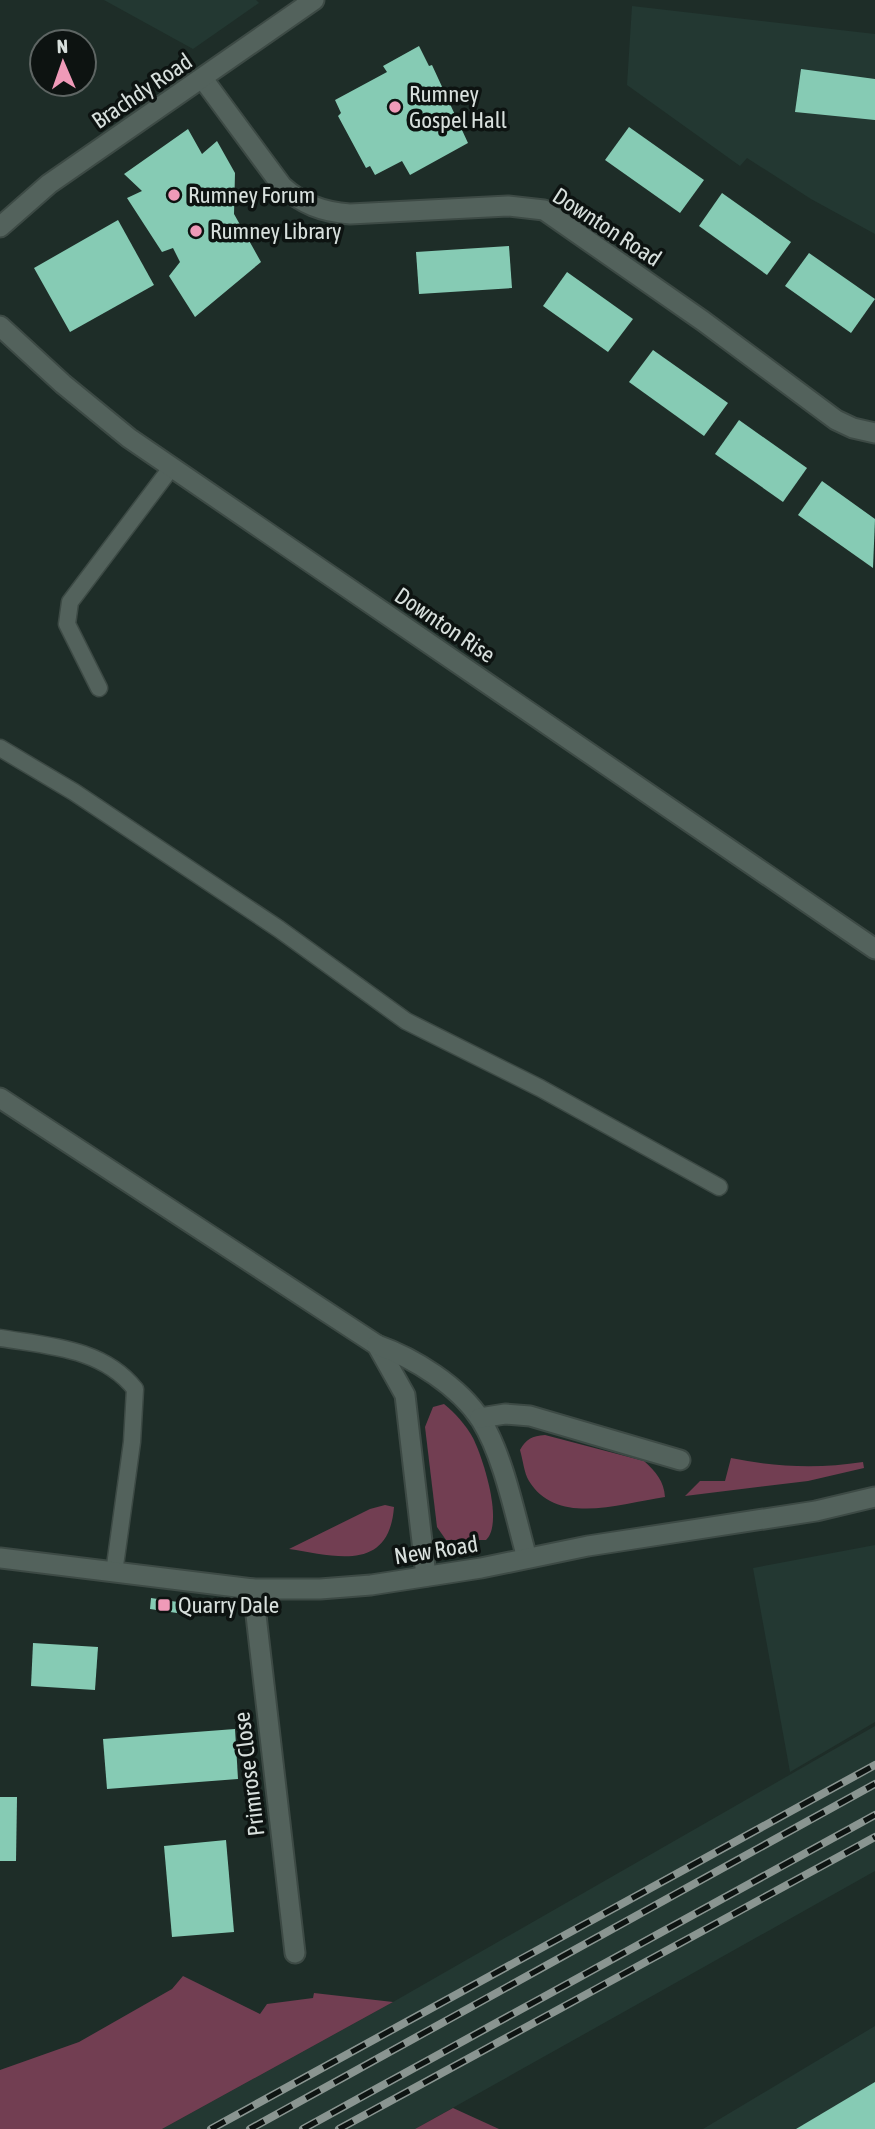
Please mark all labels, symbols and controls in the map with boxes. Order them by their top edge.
north arrow [28,28,98,98]
text: N [56,35,68,57]
street label: Brachdy Road [87,48,197,134]
place label: Rumney Gospel Hall [409,81,507,133]
marker: Rumney Gospel Hall [387,99,403,115]
place label: Rumney Forum [188,182,315,208]
street label: Downton Road [548,182,666,272]
marker: Rumney Forum [166,187,182,203]
place label: Rumney Library [210,218,342,244]
marker: Rumney Library [188,223,204,239]
street label: Downton Rise [390,582,500,668]
street label: New Road [392,1531,480,1569]
place label: Quarry Dale [178,1592,279,1618]
marker: Quarry Dale [156,1597,172,1613]
street label: Primrose Close [228,1710,270,1838]

